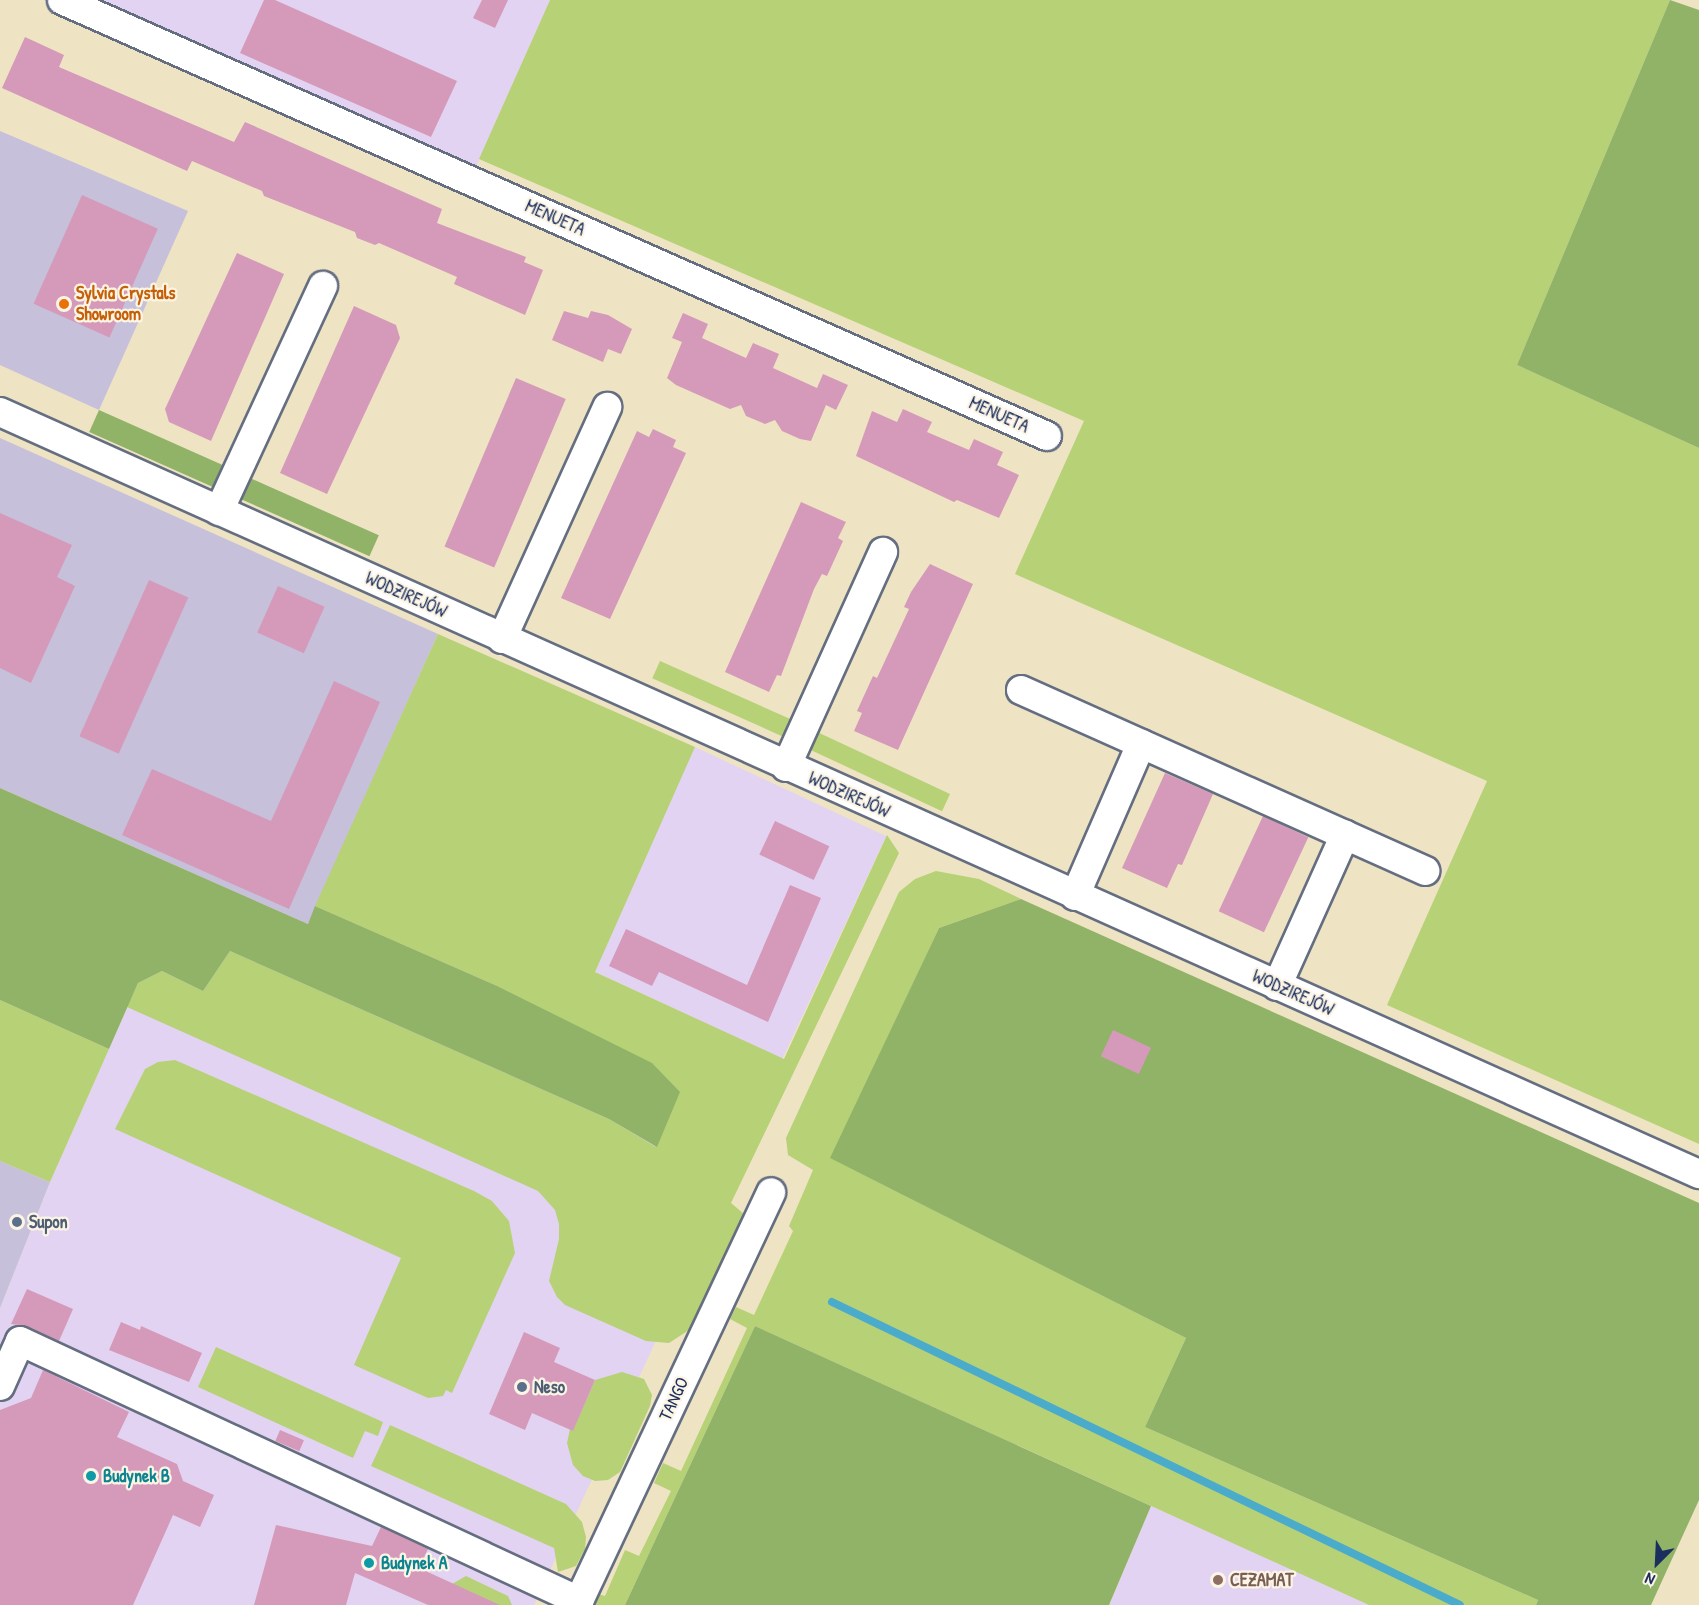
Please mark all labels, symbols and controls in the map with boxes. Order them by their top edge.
street label: MENUETA [522,195,588,241]
place label: Sylvia Crystals Showroom [76,283,175,326]
marker: Sylvia Crystals Showroom [57,297,71,311]
street label: MENUETA [966,392,1032,438]
street label: WODZIREJÓW [362,567,450,623]
street label: WODZIREJÓW [805,767,893,823]
street label: WODZIREJÓW [1249,965,1337,1021]
place label: Supon [29,1211,68,1233]
marker: Supon [10,1215,24,1229]
street label: TANGO [655,1374,693,1424]
place label: Neso [534,1376,565,1398]
marker: Neso [515,1380,529,1394]
place label: Budynek B [103,1465,170,1487]
marker: Budynek B [84,1469,98,1483]
north arrow [1627,1533,1687,1593]
place label: Budynek A [381,1552,448,1574]
marker: Budynek A [362,1556,376,1570]
text: N [1641,1568,1658,1591]
place label: CEZAMAT [1230,1569,1294,1591]
marker: CEZAMAT [1211,1573,1225,1587]

